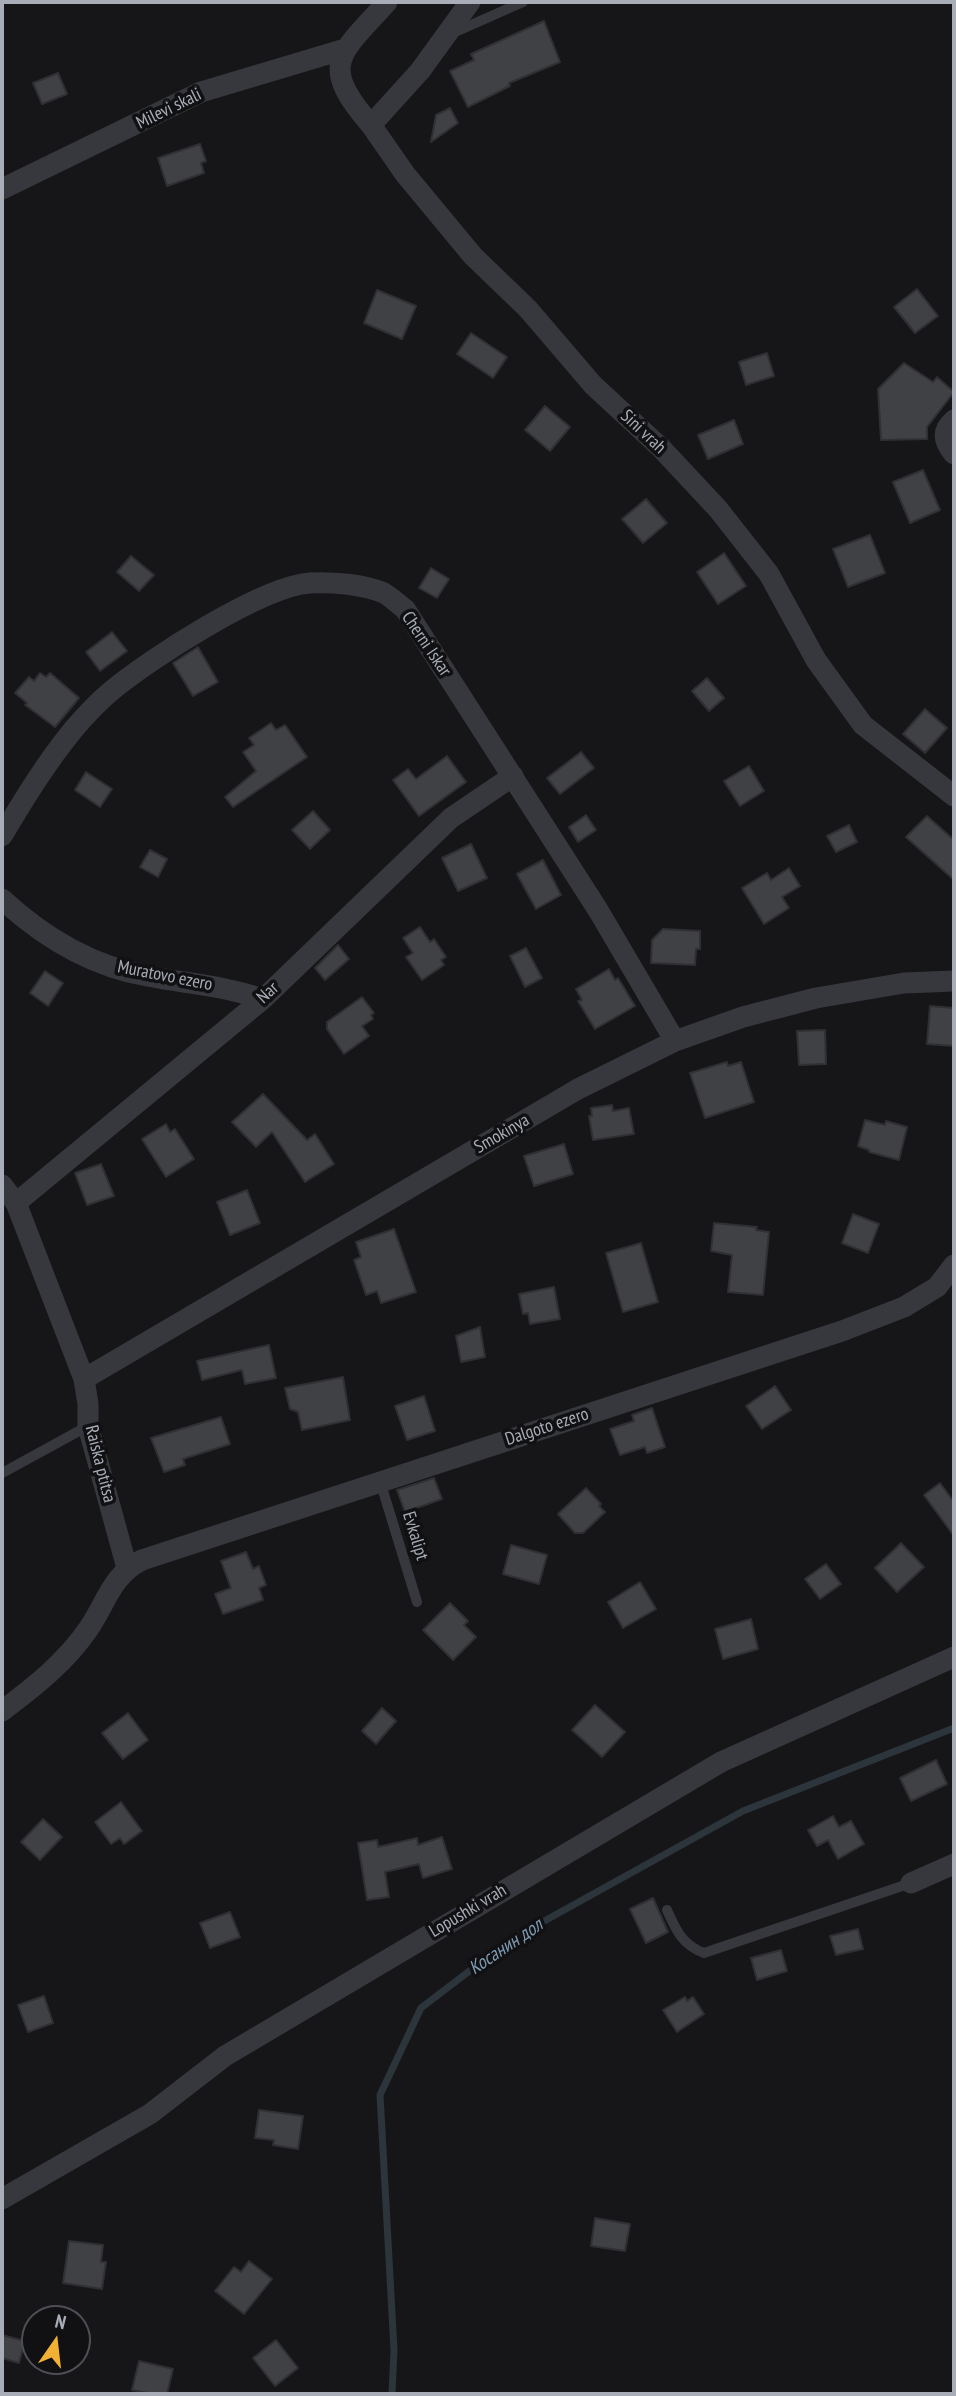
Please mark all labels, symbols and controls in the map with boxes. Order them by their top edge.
street label: Milevi skali [133,84,205,134]
street label: Sini vrah [616,406,670,458]
street label: Cherni Iskar [396,607,456,681]
street label: Muratovo ezero [116,956,214,996]
street label: Nar [253,978,283,1008]
street label: Smokinya [471,1110,533,1158]
street label: Dalgoto ezero [503,1403,591,1451]
street label: Raiska ptitsa [80,1423,120,1505]
street label: Evkalipt [397,1509,433,1563]
street label: Lopushki vrah [426,1880,510,1942]
water label: Косанин дол [465,1914,547,1980]
north arrow [21,2305,91,2375]
text: N [53,2309,68,2334]

